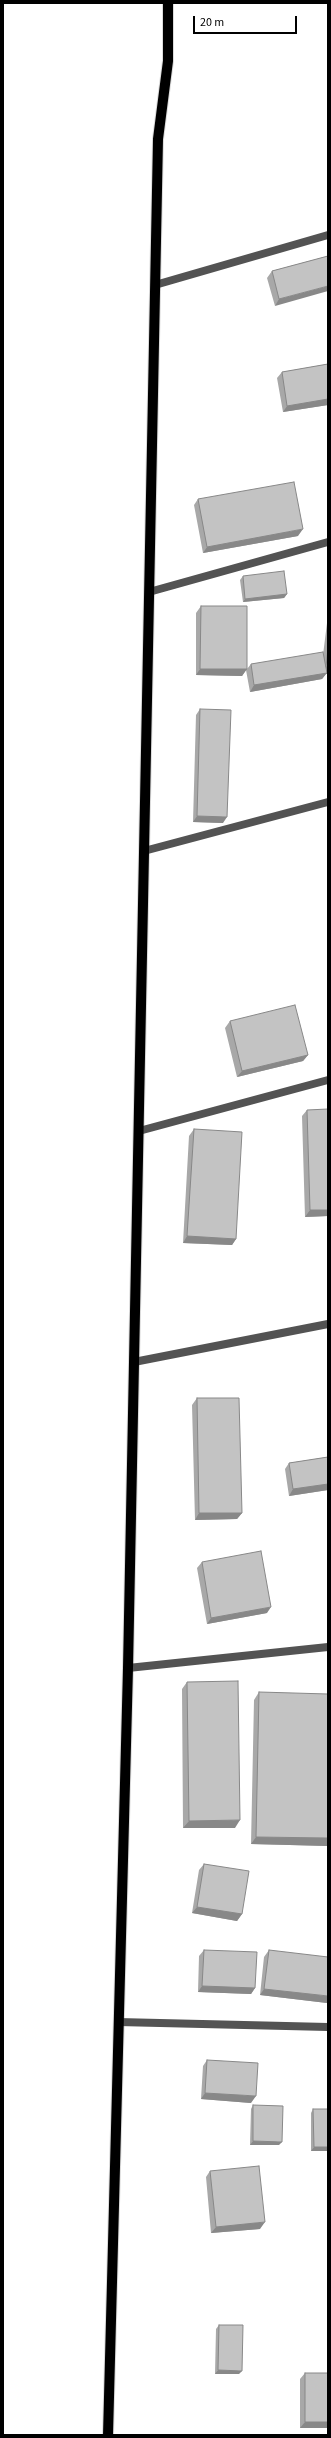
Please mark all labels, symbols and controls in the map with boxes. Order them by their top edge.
scale bar [195,8,299,34]
text: 20 m [200,14,224,31]

